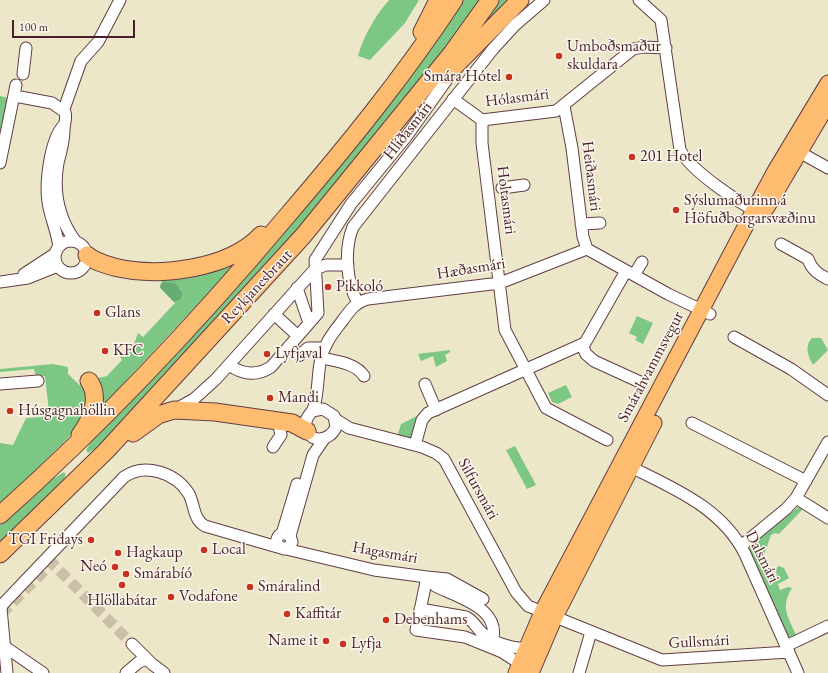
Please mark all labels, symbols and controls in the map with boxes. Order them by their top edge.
scale bar [14,12,137,38]
text: 100 m [19,19,48,35]
place label: Umboðsmaður skuldara [567,37,661,75]
marker: Umboðsmaður skuldara [554,51,564,61]
place label: Smára Hótel [424,67,501,87]
marker: Smára Hótel [504,72,514,82]
street label: Hólasmári [484,85,550,111]
street label: Hlíðasmári [379,98,437,164]
street label: Heiðasmári [577,140,605,212]
place label: 201 Hotel [640,147,702,167]
marker: 201 Hotel [627,152,637,162]
street label: Holtasmári [492,165,520,235]
place label: Sýslumaðurinn á Höfuðborgarsvæðinu [684,191,816,229]
marker: Sýslumaðurinn á Höfuðborgarsvæðinu [671,205,681,215]
street label: Reykjanesbraut [217,246,297,328]
street label: Hæðasmári [435,254,507,284]
place label: Pikkoló [336,277,383,297]
marker: Pikkoló [323,282,333,292]
place label: Glans [105,303,141,323]
marker: Glans [92,308,102,318]
street label: Smárahvammsvegur [614,308,688,426]
place label: KFC [113,341,143,361]
place label: Lyfjaval [275,344,322,364]
marker: KFC [100,346,110,356]
marker: Lyfjaval [262,349,272,359]
place label: Mandi [278,388,319,408]
marker: Mandi [265,393,275,403]
place label: Húsgagnahöllin [18,401,116,421]
marker: Húsgagnahöllin [5,406,15,416]
street label: Silfursmári [453,455,503,523]
street label: Dalsmári [741,528,783,586]
place label: TGI Fridays [8,530,83,550]
marker: TGI Fridays [86,535,96,545]
street label: Hagasmári [351,538,419,568]
place label: Local [212,540,246,560]
place label: Hagkaup [126,543,183,563]
marker: Local [199,545,209,555]
marker: Hagkaup [113,548,123,558]
place label: Neó [80,557,107,577]
marker: Neó [110,562,120,572]
place label: Smárabíó [134,564,192,584]
marker: Smárabíó [121,569,131,579]
place label: Smáralind [258,577,320,597]
marker: Hlöllabátar [117,580,127,590]
marker: Smáralind [245,582,255,592]
place label: Vodafone [179,587,238,607]
place label: Hlöllabátar [87,591,157,611]
marker: Vodafone [166,592,176,602]
place label: Kaffitár [295,604,341,624]
marker: Kaffitár [282,609,292,619]
place label: Debenhams [394,610,467,630]
marker: Debenhams [381,615,391,625]
place label: Name it [268,631,318,651]
street label: Gullsmári [668,631,730,653]
place label: Lyfja [351,634,382,654]
marker: Name it [321,636,331,646]
marker: Lyfja [338,639,348,649]

